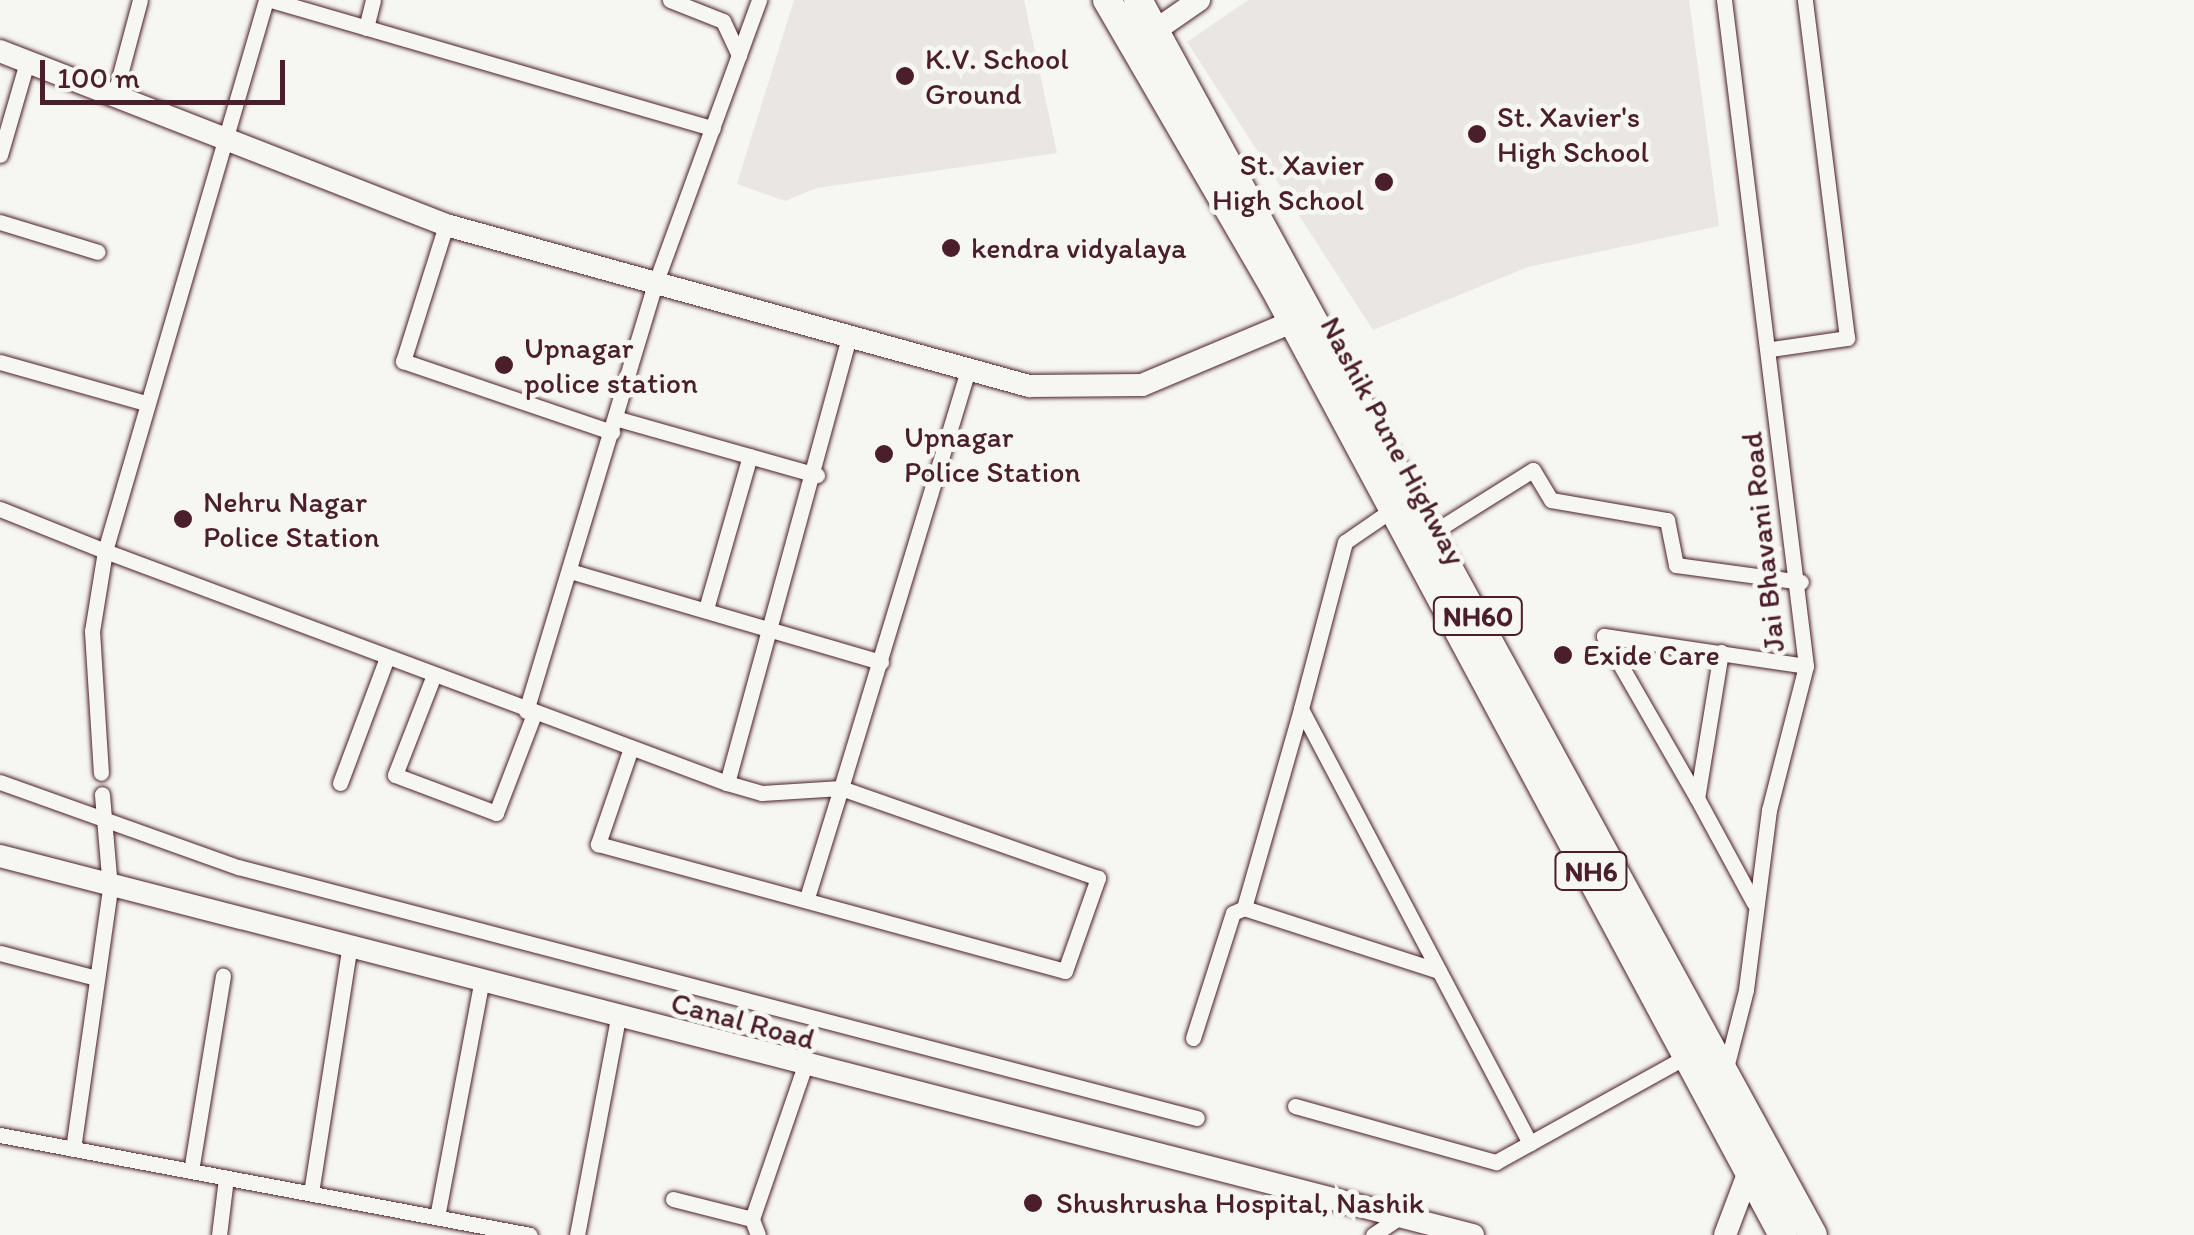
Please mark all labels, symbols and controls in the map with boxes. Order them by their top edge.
scale bar [45,40,290,102]
place label: K.V. School Ground [925,41,1069,112]
text: 100 m [57,59,140,96]
marker: K.V. School Ground [894,65,916,87]
place label: St. Xavier's High School [1497,99,1648,170]
marker: St. Xavier's High School [1466,123,1488,145]
place label: St. Xavier High School [1213,147,1364,218]
marker: St. Xavier High School [1373,171,1395,193]
place label: kendra vidyalaya [971,230,1187,266]
marker: kendra vidyalaya [940,237,962,259]
street label: Nashik Pune Highway [1313,311,1473,571]
place label: Upnagar police station [524,330,698,400]
marker: Upnagar police station [493,354,515,376]
place label: Upnagar Police Station [904,419,1082,490]
street label: Jai Bhavani Road [1734,431,1792,653]
marker: Upnagar Police Station [873,443,895,465]
place label: Nehru Nagar Police Station [203,484,381,554]
marker: Nehru Nagar Police Station [172,508,194,530]
road number: NH60 [1430,593,1526,639]
place label: Exide Care [1583,637,1720,673]
marker: Exide Care [1552,644,1574,666]
road number: NH6 [1554,848,1628,894]
street label: Canal Road [668,985,818,1057]
place label: Shushrusha Hospital, Nashik [1056,1185,1424,1221]
marker: Shushrusha Hospital, Nashik [1020,1190,1046,1216]

